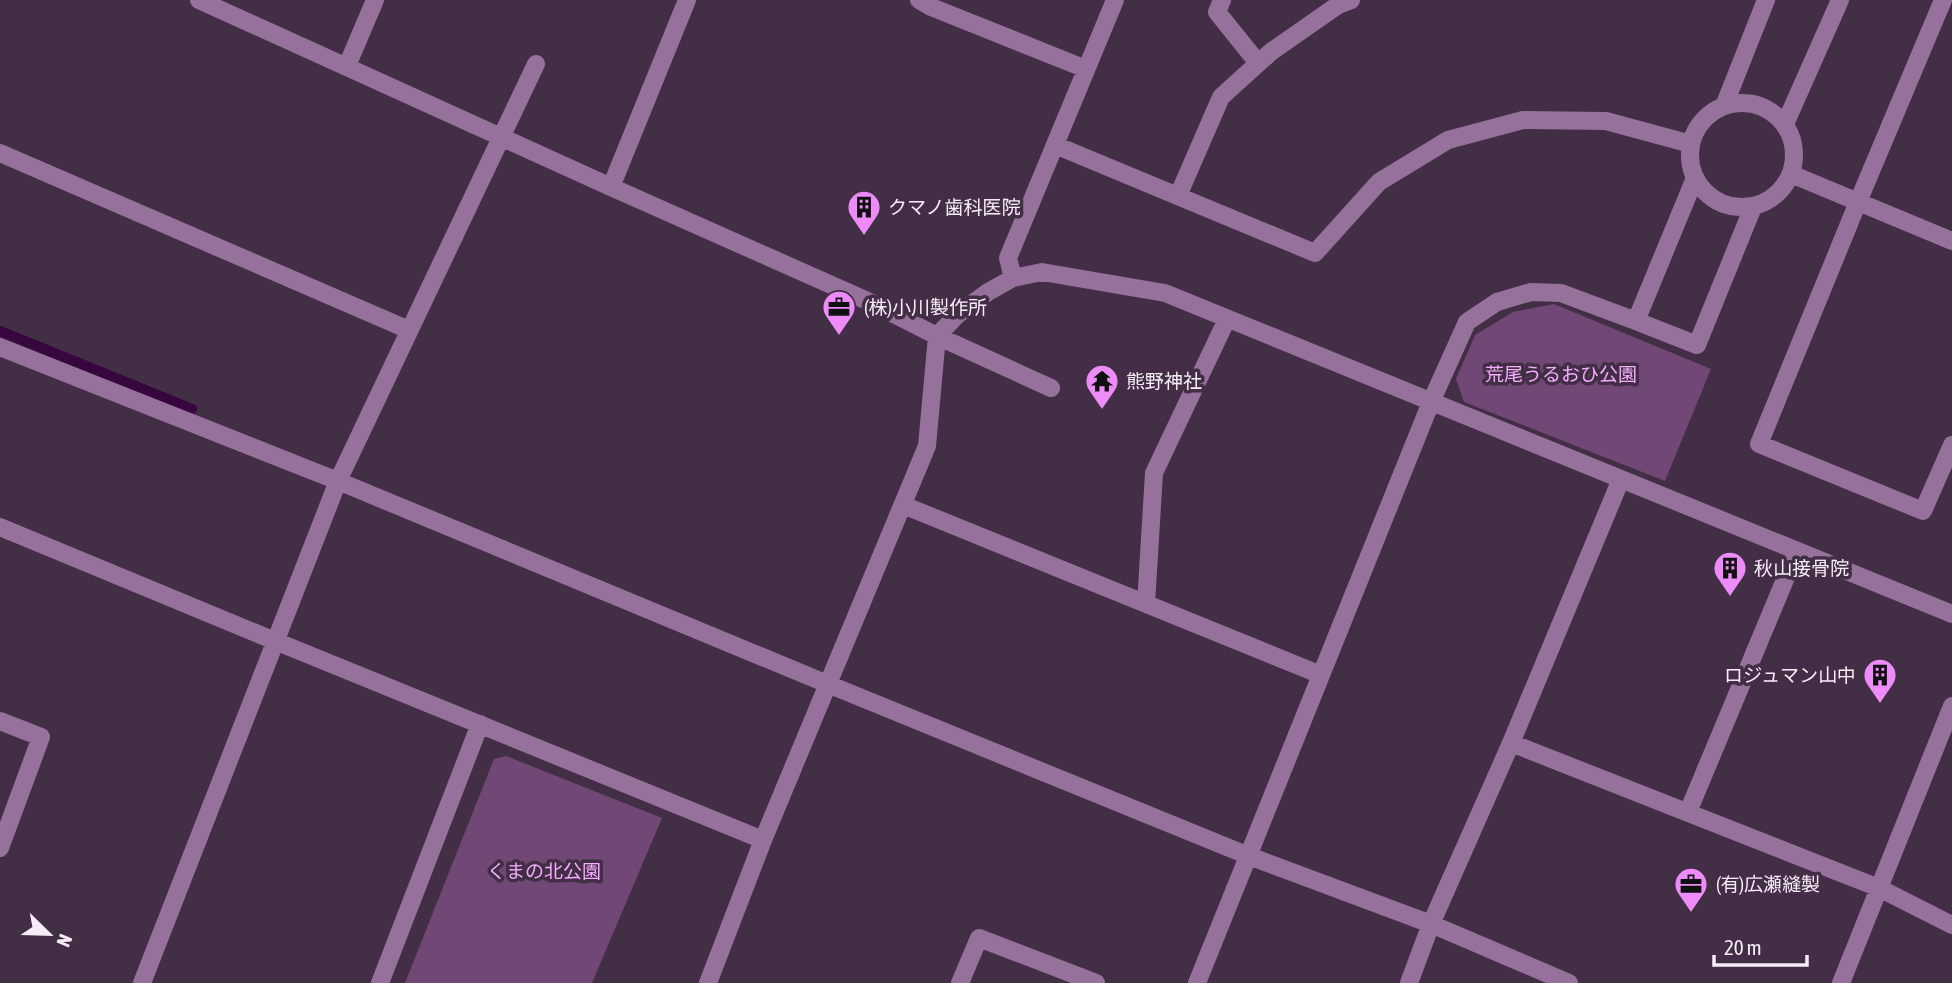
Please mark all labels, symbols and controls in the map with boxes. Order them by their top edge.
building icon: クマノ歯科医院 [845,188,883,237]
place label: クマノ歯科医院 [888,196,1020,218]
office icon: (株)小川製作所 [820,288,858,337]
place label: (株)小川製作所 [864,296,987,318]
temple icon: 熊野神社 [1083,362,1121,411]
park label: 荒尾うるおひ公園 [1485,363,1637,385]
place label: 熊野神社 [1126,370,1202,392]
building icon: 秋山接骨院 [1711,549,1749,598]
place label: 秋山接骨院 [1754,557,1849,579]
building icon: ロジュマン山中 [1861,656,1899,705]
place label: ロジュマン山中 [1724,664,1856,686]
park label: くまの北公園 [487,860,601,882]
office icon: (有)広瀬縫製 [1672,865,1710,914]
place label: (有)広瀬縫製 [1716,873,1820,895]
north arrow [14,899,84,969]
scale bar [1714,923,1807,967]
text: N [52,931,77,950]
text: 20 m [1724,935,1762,959]

